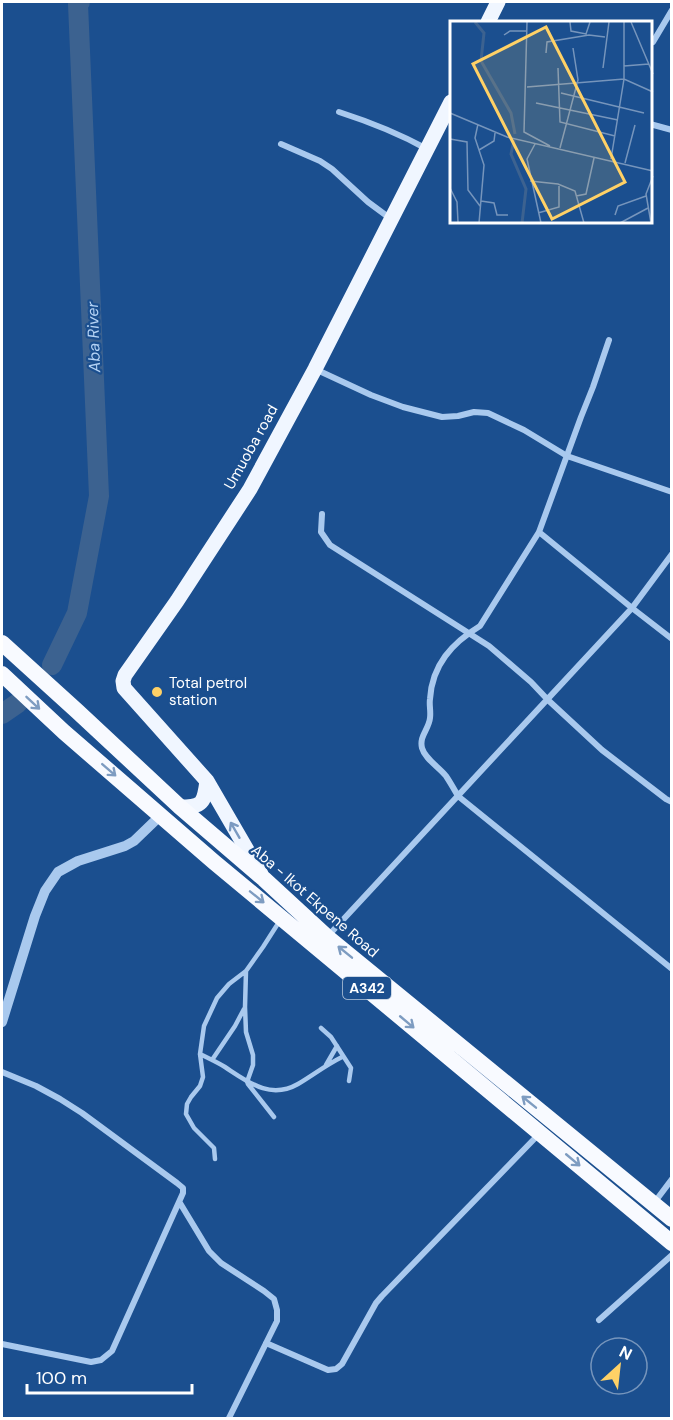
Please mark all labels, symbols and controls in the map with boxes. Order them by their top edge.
inset map [450,21,652,224]
water label: Aba River [82,300,105,374]
street label: Umuoba road [219,401,283,493]
place label: Total petrol station [169,673,247,710]
marker: Total petrol station [150,685,164,699]
one-way arrow [25,696,40,710]
one-way arrow [101,764,117,777]
one-way arrow [229,822,241,839]
street label: Aba - Ikot Ekpene Road [247,840,383,962]
one-way arrow [249,890,264,904]
one-way arrow [337,946,353,959]
road number: A342 [343,977,391,999]
one-way arrow [399,1015,415,1028]
one-way arrow [522,1095,537,1109]
one-way arrow [565,1154,581,1167]
north arrow [589,1336,649,1396]
text: N [616,1341,636,1365]
scale bar [27,1357,192,1395]
text: 100 m [36,1366,87,1390]

